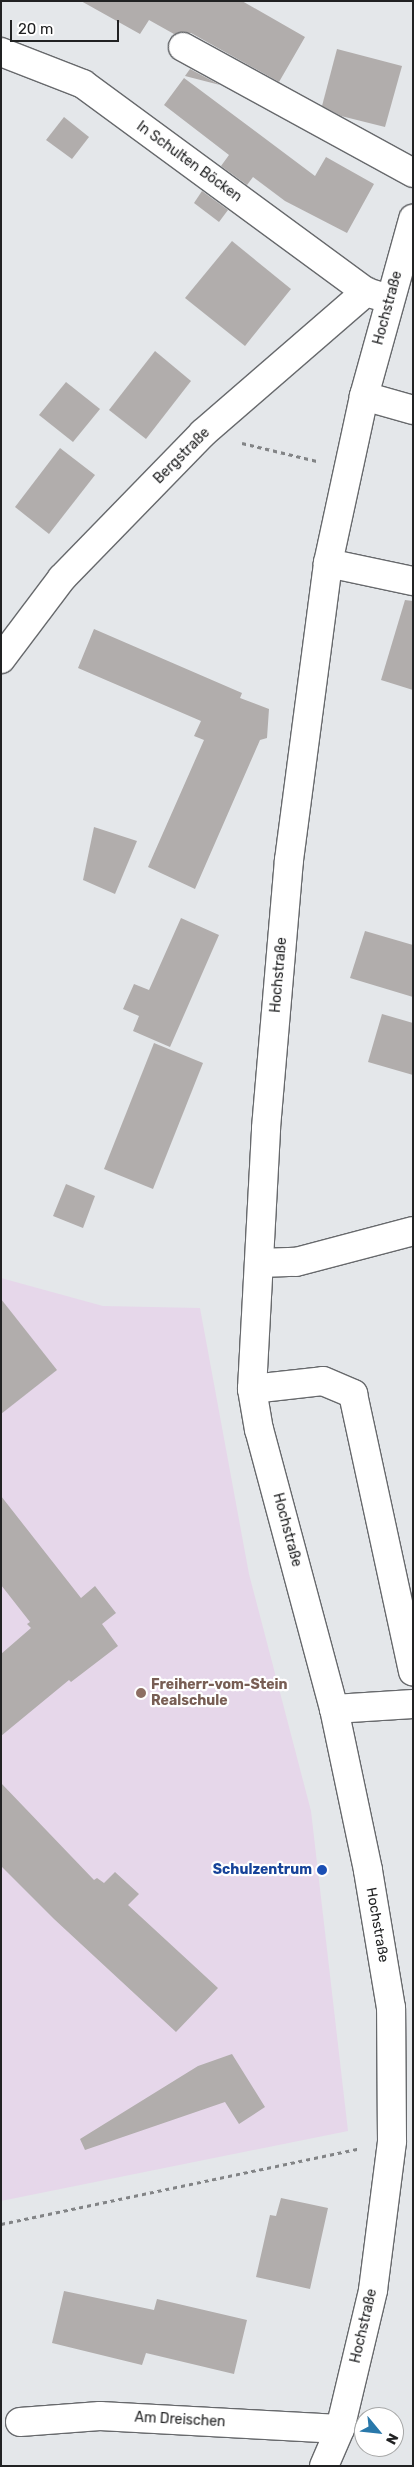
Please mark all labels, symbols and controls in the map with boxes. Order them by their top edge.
scale bar [12,10,121,42]
text: 20 m [18,20,53,38]
street label: In Schulten Böcken [133,118,245,206]
street label: Hochstraße [370,269,406,347]
street label: Bergstraße [150,424,214,488]
street label: Hochstraße [267,936,291,1014]
street label: Hochstraße [269,1491,305,1569]
place label: Freiherr-vom-Stein Realschule [151,1677,288,1710]
marker: Freiherr-vom-Stein Realschule [135,1687,147,1699]
place label: Schulzentrum [213,1862,312,1878]
marker: Schulzentrum [316,1864,328,1876]
street label: Hochstraße [362,1886,392,1964]
street label: Hochstraße [347,2287,381,2365]
north arrow [354,2407,404,2457]
street label: Am Dreischen [134,2409,226,2431]
text: N [382,2430,402,2447]

